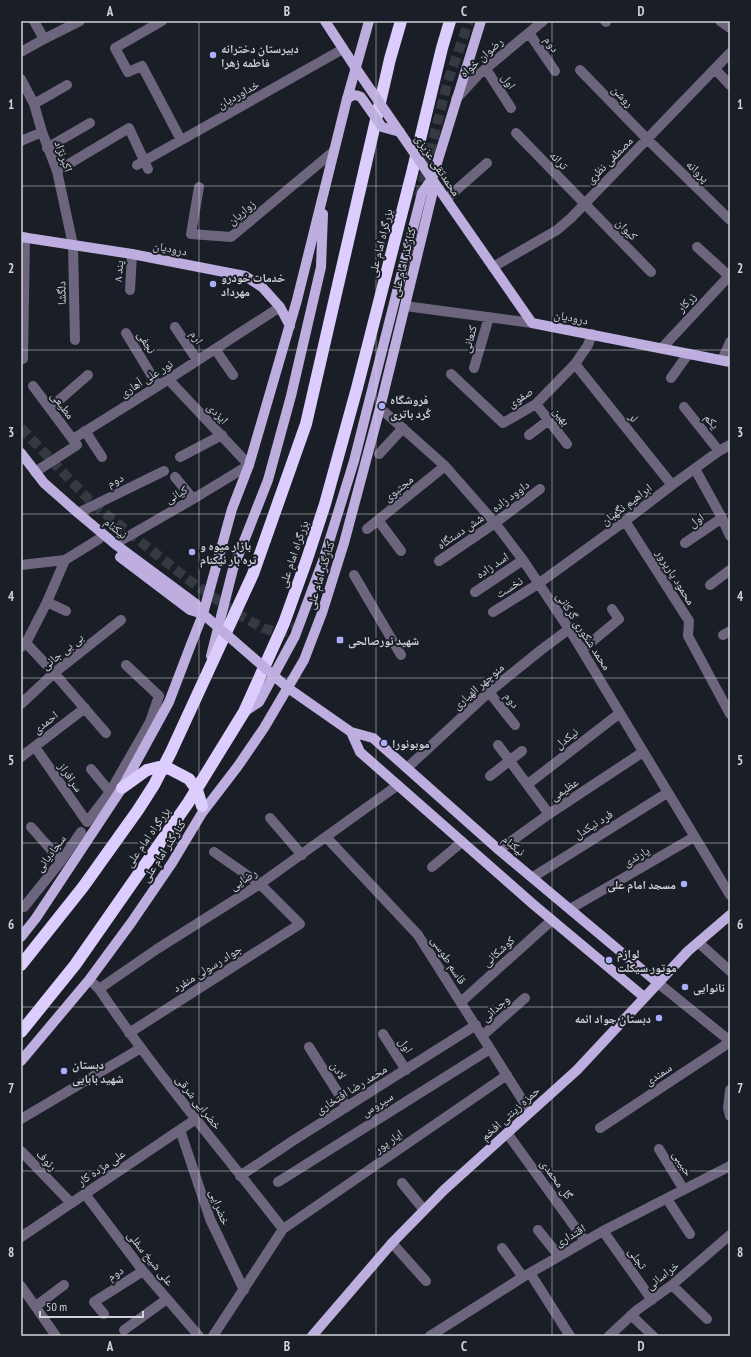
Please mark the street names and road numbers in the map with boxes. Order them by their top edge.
street label: رضوان خواه [456,33,506,80]
street label: دوم [540,33,563,56]
street label: اول [498,70,520,92]
street label: خداوردیان [214,76,262,112]
street label: روشن [609,82,637,111]
street label: محمدتقی عزیزی [412,131,464,199]
street label: مصطفی نظری [582,133,636,187]
street label: اکبرنژاد [51,138,77,174]
street label: ترانه [546,147,572,173]
street label: پروانه [683,157,713,186]
street label: زواریان [224,196,258,228]
street label: بزرگراه امام علی [364,207,397,279]
street label: کیوان [613,215,641,243]
street label: کنارگذر امام علی [387,226,420,299]
street label: درودیان [152,237,188,259]
street label: پند ۸ [110,259,126,282]
street label: دلگشا [53,281,69,305]
street label: زرکار [672,289,699,316]
street label: درودیان [553,306,589,328]
street label: کنعانی [458,323,480,355]
street label: ارم [186,327,207,347]
street label: نجفی [134,328,160,356]
street label: نور علی آهاری [117,356,175,400]
street label: صفوی [505,383,535,411]
street label: مطیعی [48,388,78,422]
street label: ایزدی [204,399,232,427]
street label: بهین [550,404,574,428]
street label: لر [625,409,642,425]
street label: یکم [700,410,723,433]
street label: دوم [104,470,126,491]
street label: مجتبوی [380,471,416,505]
street label: داوود زاده [488,477,532,515]
street label: ابراهیم نگهبان [597,480,655,529]
street label: کیانی [162,482,190,507]
street label: اول [685,509,707,531]
street label: شش دستگاه [434,510,486,552]
street label: نیکنام [101,514,131,543]
street label: بزرگراه امام علی [275,518,312,590]
street label: کنارگذر امام علی [302,539,339,611]
street label: محمود یارپرور [652,546,699,608]
street label: اسد زاده [473,549,511,581]
street label: نخست [493,573,525,601]
street label: محمد شکوری گرکانی [553,589,615,673]
street label: بی بی جانی [38,629,87,673]
street label: منوچهر الهیاری [449,659,507,713]
street label: دوم [500,689,523,712]
street label: احمدی [29,707,61,737]
street label: نیکدل [551,724,581,752]
street label: سرافراز [55,758,87,795]
street label: عظیمی [547,774,581,804]
street label: بزرگراه امام علی [121,804,174,871]
street label: فرد نیکدل [571,806,615,842]
street label: کنارگذر امام علی [137,817,189,885]
street label: سجادیانی [31,831,69,875]
street label: نیکنام [499,831,529,860]
street label: یارندی [620,842,652,870]
street label: رضایی [227,864,260,893]
street label: قاسم طوسی [427,933,470,987]
street label: کوشکانی [479,933,517,969]
street label: جواد رسولی منفرد [170,941,245,995]
street label: وجدانی [478,991,512,1025]
street label: اول [395,1034,417,1056]
street label: لادن [328,1058,350,1082]
street label: سمندی [642,1059,674,1088]
street label: محمد رضا افتخاری [312,1061,390,1117]
street label: خضرایی شرقی [173,1072,225,1133]
street label: حمزه زینتی افخم [477,1082,544,1144]
street label: سیروس [358,1088,396,1120]
street label: ایار پور [370,1126,405,1157]
street label: علی مژده کار [73,1145,128,1189]
street label: رئوف [33,1146,61,1174]
street label: حبیبی [669,1147,697,1179]
street label: گل محمدی [537,1156,577,1202]
street label: خضرایی [206,1187,234,1227]
street label: اقتداری [552,1220,588,1250]
street label: علی شیخ سفلی [124,1228,178,1289]
street label: تجلی [625,1244,651,1272]
street label: خراسانی [642,1257,682,1293]
street label: دوم [104,1262,127,1285]

